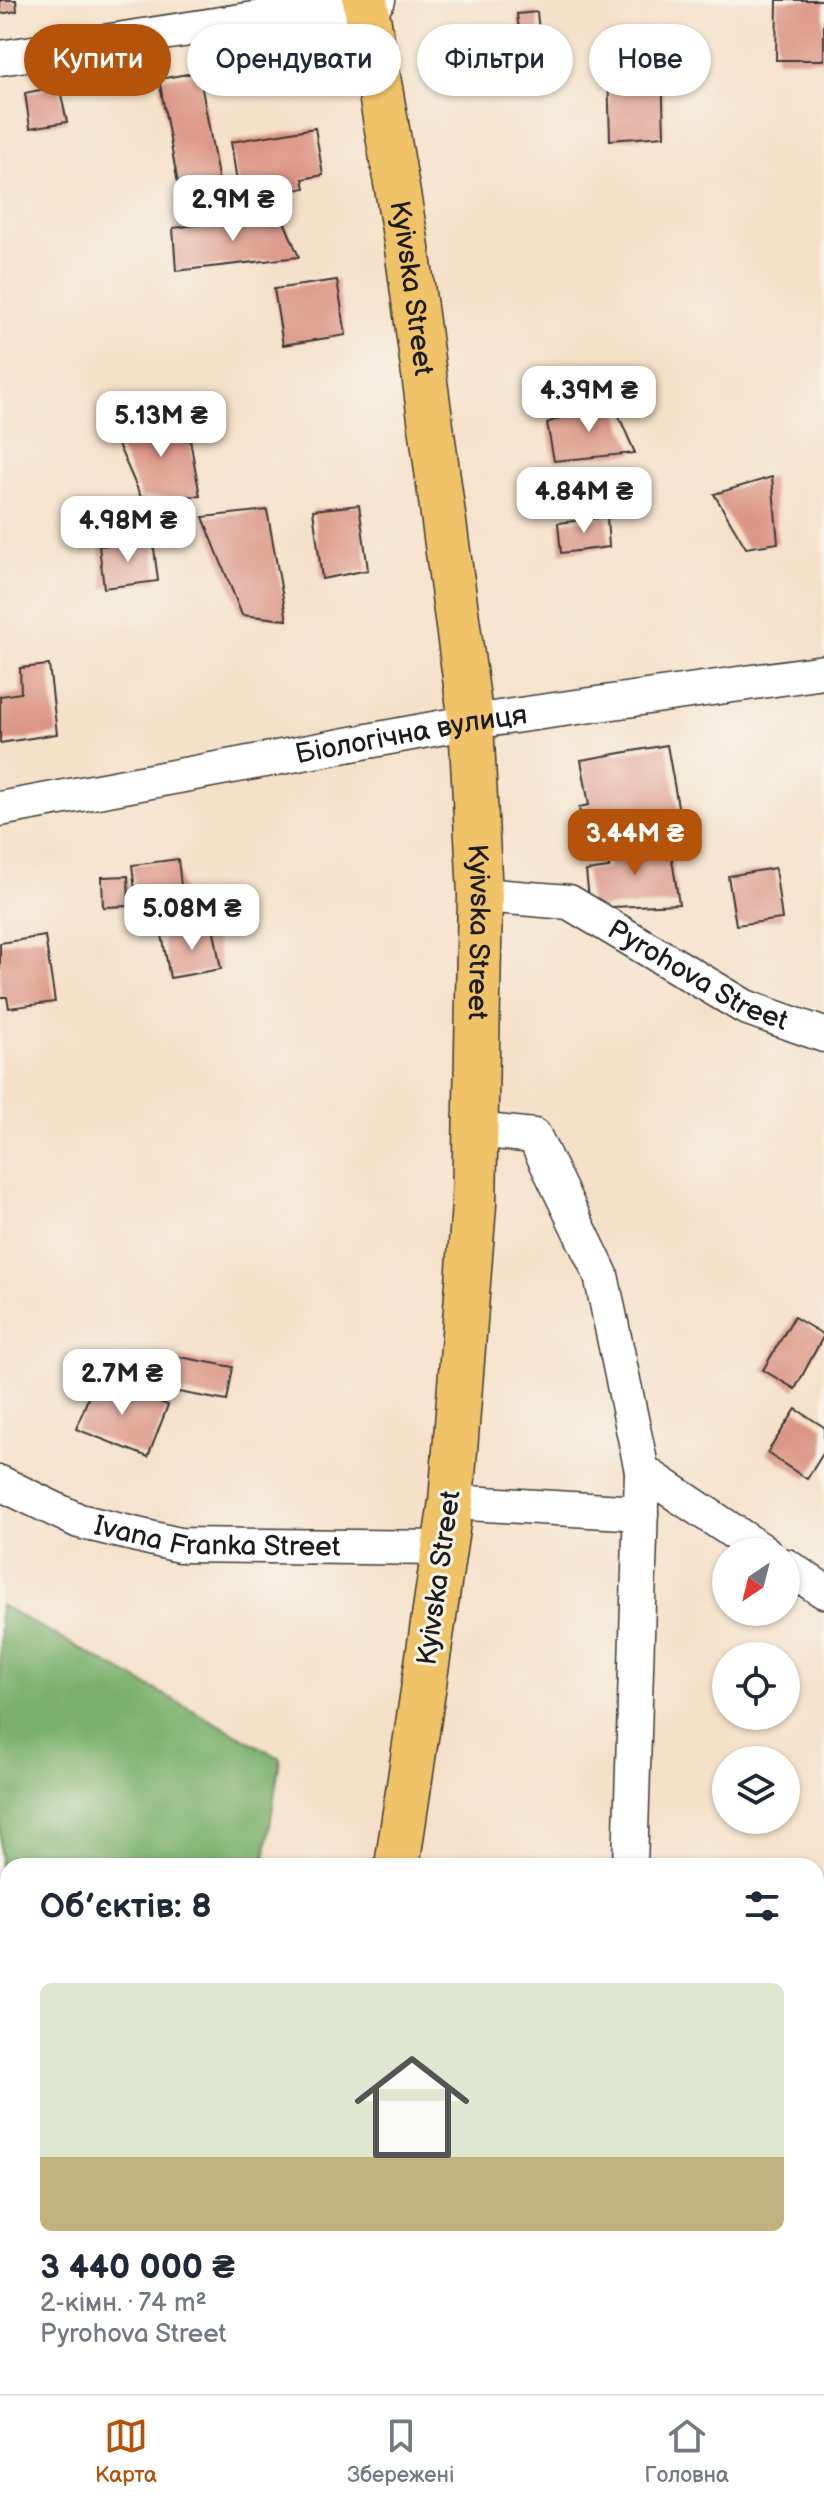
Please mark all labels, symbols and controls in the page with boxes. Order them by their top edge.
chip: Купити [24,24,171,96]
chip: Орендувати [187,24,401,96]
chip: Фільтри [417,24,573,96]
chip: Нове [589,24,711,96]
pin: 2.9M ₴ [168,175,298,243]
text: 2.9M ₴ [191,185,275,216]
street label: Kyivska Street [383,198,441,378]
pin: 4.39M ₴ [515,366,663,434]
text: 4.39M ₴ [540,376,638,407]
pin: 5.13M ₴ [87,391,235,459]
text: 5.13M ₴ [114,401,208,432]
pin: 4.84M ₴ [510,467,658,535]
text: 4.84M ₴ [535,477,633,508]
pin: 4.98M ₴ [54,496,202,564]
text: 4.98M ₴ [79,506,177,537]
street label: Біологічна вулиця [293,698,529,771]
pin: 3.44M ₴ [561,809,709,877]
text: 3.44M ₴ [586,819,684,850]
street label: Kyivska Street [461,843,497,1021]
pin: 5.08M ₴ [118,884,266,952]
text: 5.08M ₴ [142,894,242,925]
street label: Pyrohova Street [602,913,793,1037]
pin: 2.7M ₴ [57,1349,187,1417]
text: 2.7M ₴ [81,1359,163,1390]
street label: Kyivska Street [410,1488,468,1667]
street label: Ivana Franka Street [91,1509,341,1563]
north arrow [712,1538,800,1626]
map controls [712,1538,800,1834]
button: locate [712,1642,800,1730]
button: layers [712,1746,800,1834]
icon: filters [740,1884,784,1928]
text: Об’єктів: 8 [40,1886,212,1927]
icon: home [340,2035,484,2179]
text: 3 440 000 ₴ [40,2247,235,2288]
text: 2-кімн. · 74 m² [40,2288,207,2319]
text: Pyrohova Street [40,2319,227,2350]
tab: Карта [95,2414,157,2489]
tab: Збережені [347,2414,454,2489]
tab: Головна [645,2414,729,2489]

